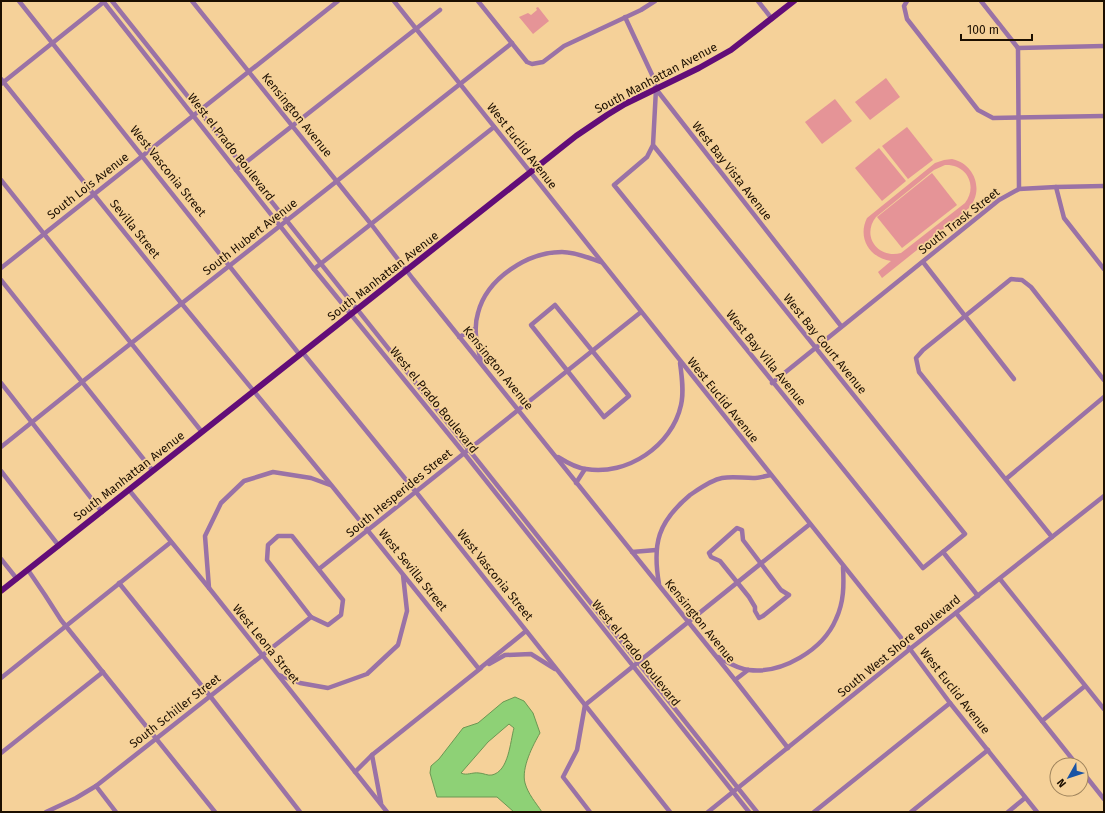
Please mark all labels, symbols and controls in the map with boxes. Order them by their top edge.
scale bar [961,16,1032,42]
text: 100 m [967,23,999,37]
street label: South Manhattan Avenue [592,40,720,116]
street label: Kensington Avenue [259,70,335,160]
street label: West el Prado Boulevard [185,91,277,203]
street label: West Euclid Avenue [484,100,560,192]
street label: West Bay Vista Avenue [689,119,775,223]
street label: West Vasconia Street [127,123,209,220]
street label: South Lois Avenue [44,150,132,222]
street label: South Trask Street [916,185,1003,257]
street label: South Hubert Avenue [200,196,300,278]
street label: Sevilla Street [107,197,163,262]
street label: South Manhattan Avenue [325,228,441,324]
street label: West Bay Court Avenue [780,291,870,397]
street label: West Bay Villa Avenue [723,307,809,409]
street label: Kensington Avenue [460,323,536,413]
street label: West el Prado Boulevard [387,344,481,456]
street label: West Euclid Avenue [684,355,762,445]
street label: South Manhattan Avenue [71,428,187,524]
street label: South Hesperides Street [343,446,455,540]
street label: West Sevilla Street [376,526,451,614]
street label: West Vasconia Street [454,527,536,624]
street label: Kensington Avenue [662,576,738,666]
street label: South West Shore Boulevard [835,592,963,700]
street label: West el Prado Boulevard [589,597,683,709]
street label: West Leona Street [230,602,303,687]
street label: West Euclid Avenue [917,645,993,737]
street label: South Schiller Street [127,671,224,751]
north arrow [1049,757,1089,797]
text: N [1054,776,1069,790]

